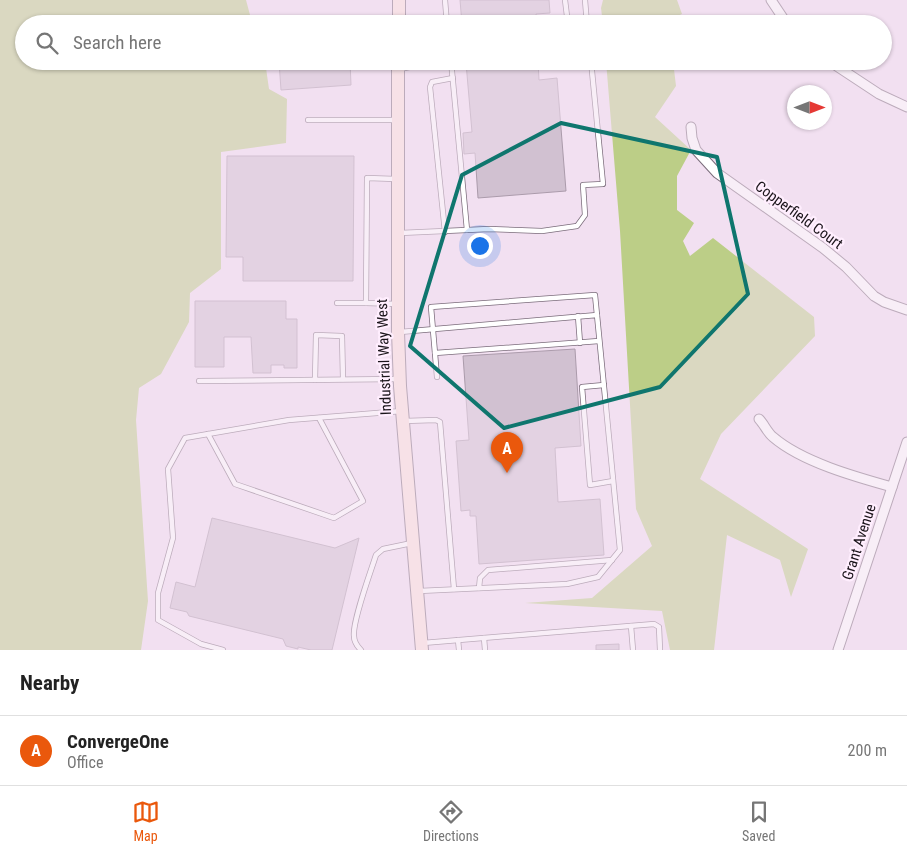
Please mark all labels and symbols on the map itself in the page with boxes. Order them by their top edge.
north arrow [787,85,832,130]
street label: Copperfield Court [752,177,846,253]
your location [467,233,493,259]
street label: Industrial Way West [373,298,395,416]
pin: A [491,432,523,473]
street label: Grant Avenue [838,502,880,582]

